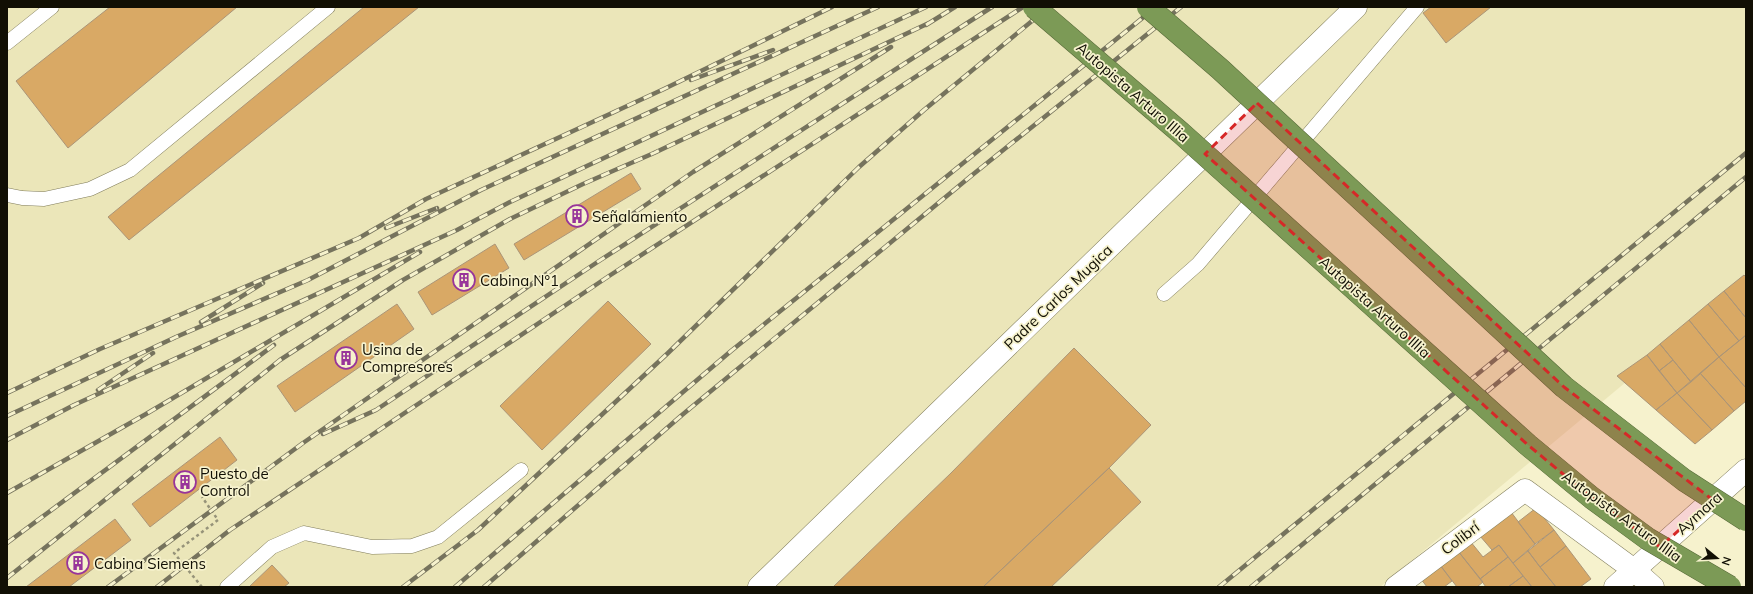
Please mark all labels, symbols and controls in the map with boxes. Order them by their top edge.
street label: Autopista Arturo Illia [1073,38,1193,146]
building icon: Señalamiento [564,203,590,229]
place label: Señalamiento [592,207,687,226]
street label: Padre Carlos Mugica [1000,240,1116,354]
street label: Autopista Arturo Illia [1315,252,1435,362]
building icon: Cabina N°1 [451,267,477,293]
place label: Cabina N°1 [480,271,559,290]
place label: Usina de Compresores [362,340,453,376]
building icon: Usina de Compresores [333,345,359,371]
place label: Puesto de Control [200,464,269,500]
street label: Autopista Arturo Illia [1558,466,1686,566]
building icon: Puesto de Control [172,469,198,495]
street label: Aymara [1672,487,1726,539]
street label: Colibrí [1437,516,1484,559]
north arrow [1697,538,1737,578]
building icon: Cabina Siemens [65,550,91,576]
place label: Cabina Siemens [94,554,206,573]
text: N [1719,555,1734,567]

